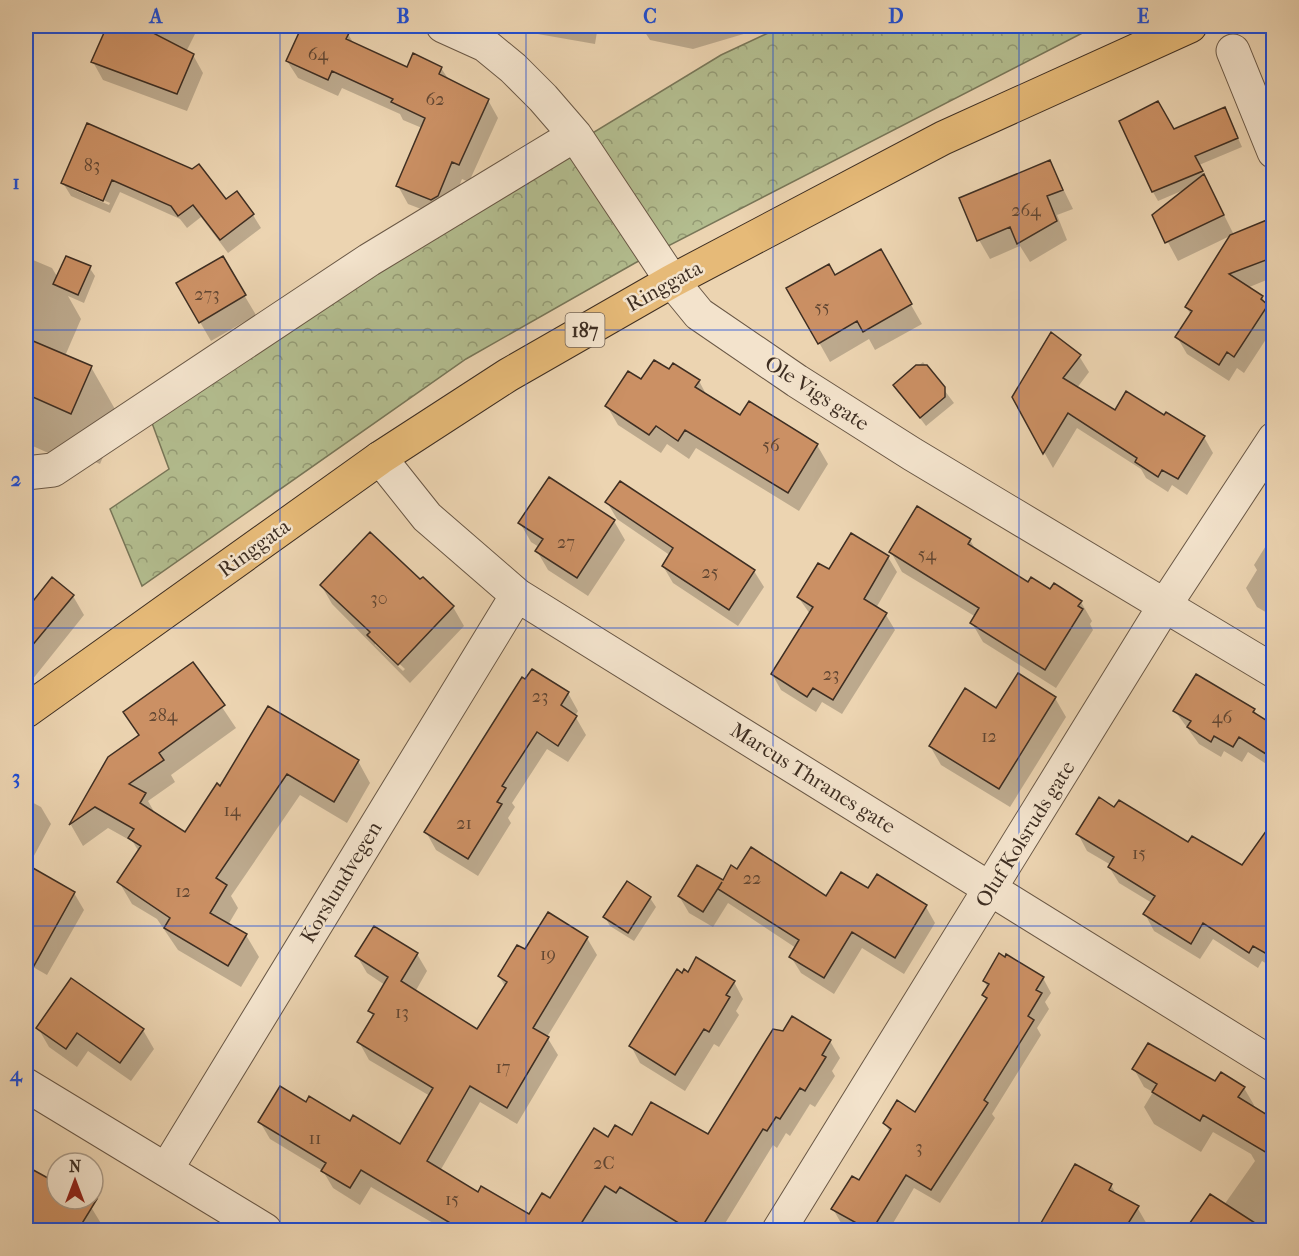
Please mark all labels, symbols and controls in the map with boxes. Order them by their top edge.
text: A [148,5,164,28]
text: B [396,5,410,28]
text: C [643,5,657,28]
text: D [888,5,904,28]
text: E [1137,5,1149,28]
house number: 64 [308,44,329,65]
house number: 62 [425,89,445,110]
house number: 83 [84,155,100,176]
text: 1 [12,171,20,194]
house number: 264 [1011,200,1041,221]
street label: Ringgata [622,255,706,317]
house number: 273 [194,284,220,305]
house number: 55 [814,297,830,318]
road number: 187 [566,313,604,347]
street label: Ole Vigs gate [760,350,874,436]
house number: 56 [762,435,780,456]
text: 2 [11,468,21,491]
street label: Ringgata [213,514,295,582]
house number: 27 [557,532,575,553]
house number: 54 [918,544,937,565]
house number: 25 [701,562,719,583]
house number: 30 [370,588,388,609]
house number: 23 [823,664,839,685]
house number: 23 [532,686,548,707]
house number: 284 [149,705,178,726]
house number: 46 [1212,707,1232,728]
street label: Marcus Thranes gate [726,718,900,838]
house number: 12 [981,726,997,747]
street label: Oluf Kolsruds gate [970,756,1080,912]
text: 3 [12,766,20,789]
house number: 14 [223,800,241,821]
house number: 21 [456,813,472,834]
street label: Korslundvegen [295,817,387,947]
house number: 15 [1132,843,1146,864]
house number: 22 [743,868,761,889]
house number: 12 [175,881,191,902]
house number: 19 [540,944,556,965]
house number: 13 [395,1002,409,1023]
house number: 17 [495,1057,511,1078]
text: 4 [9,1063,23,1087]
house number: 11 [309,1128,321,1149]
house number: 3 [915,1137,923,1158]
north arrow [45,1151,105,1211]
house number: 2C [593,1153,615,1174]
text: N [69,1157,82,1176]
house number: 15 [445,1189,459,1210]

